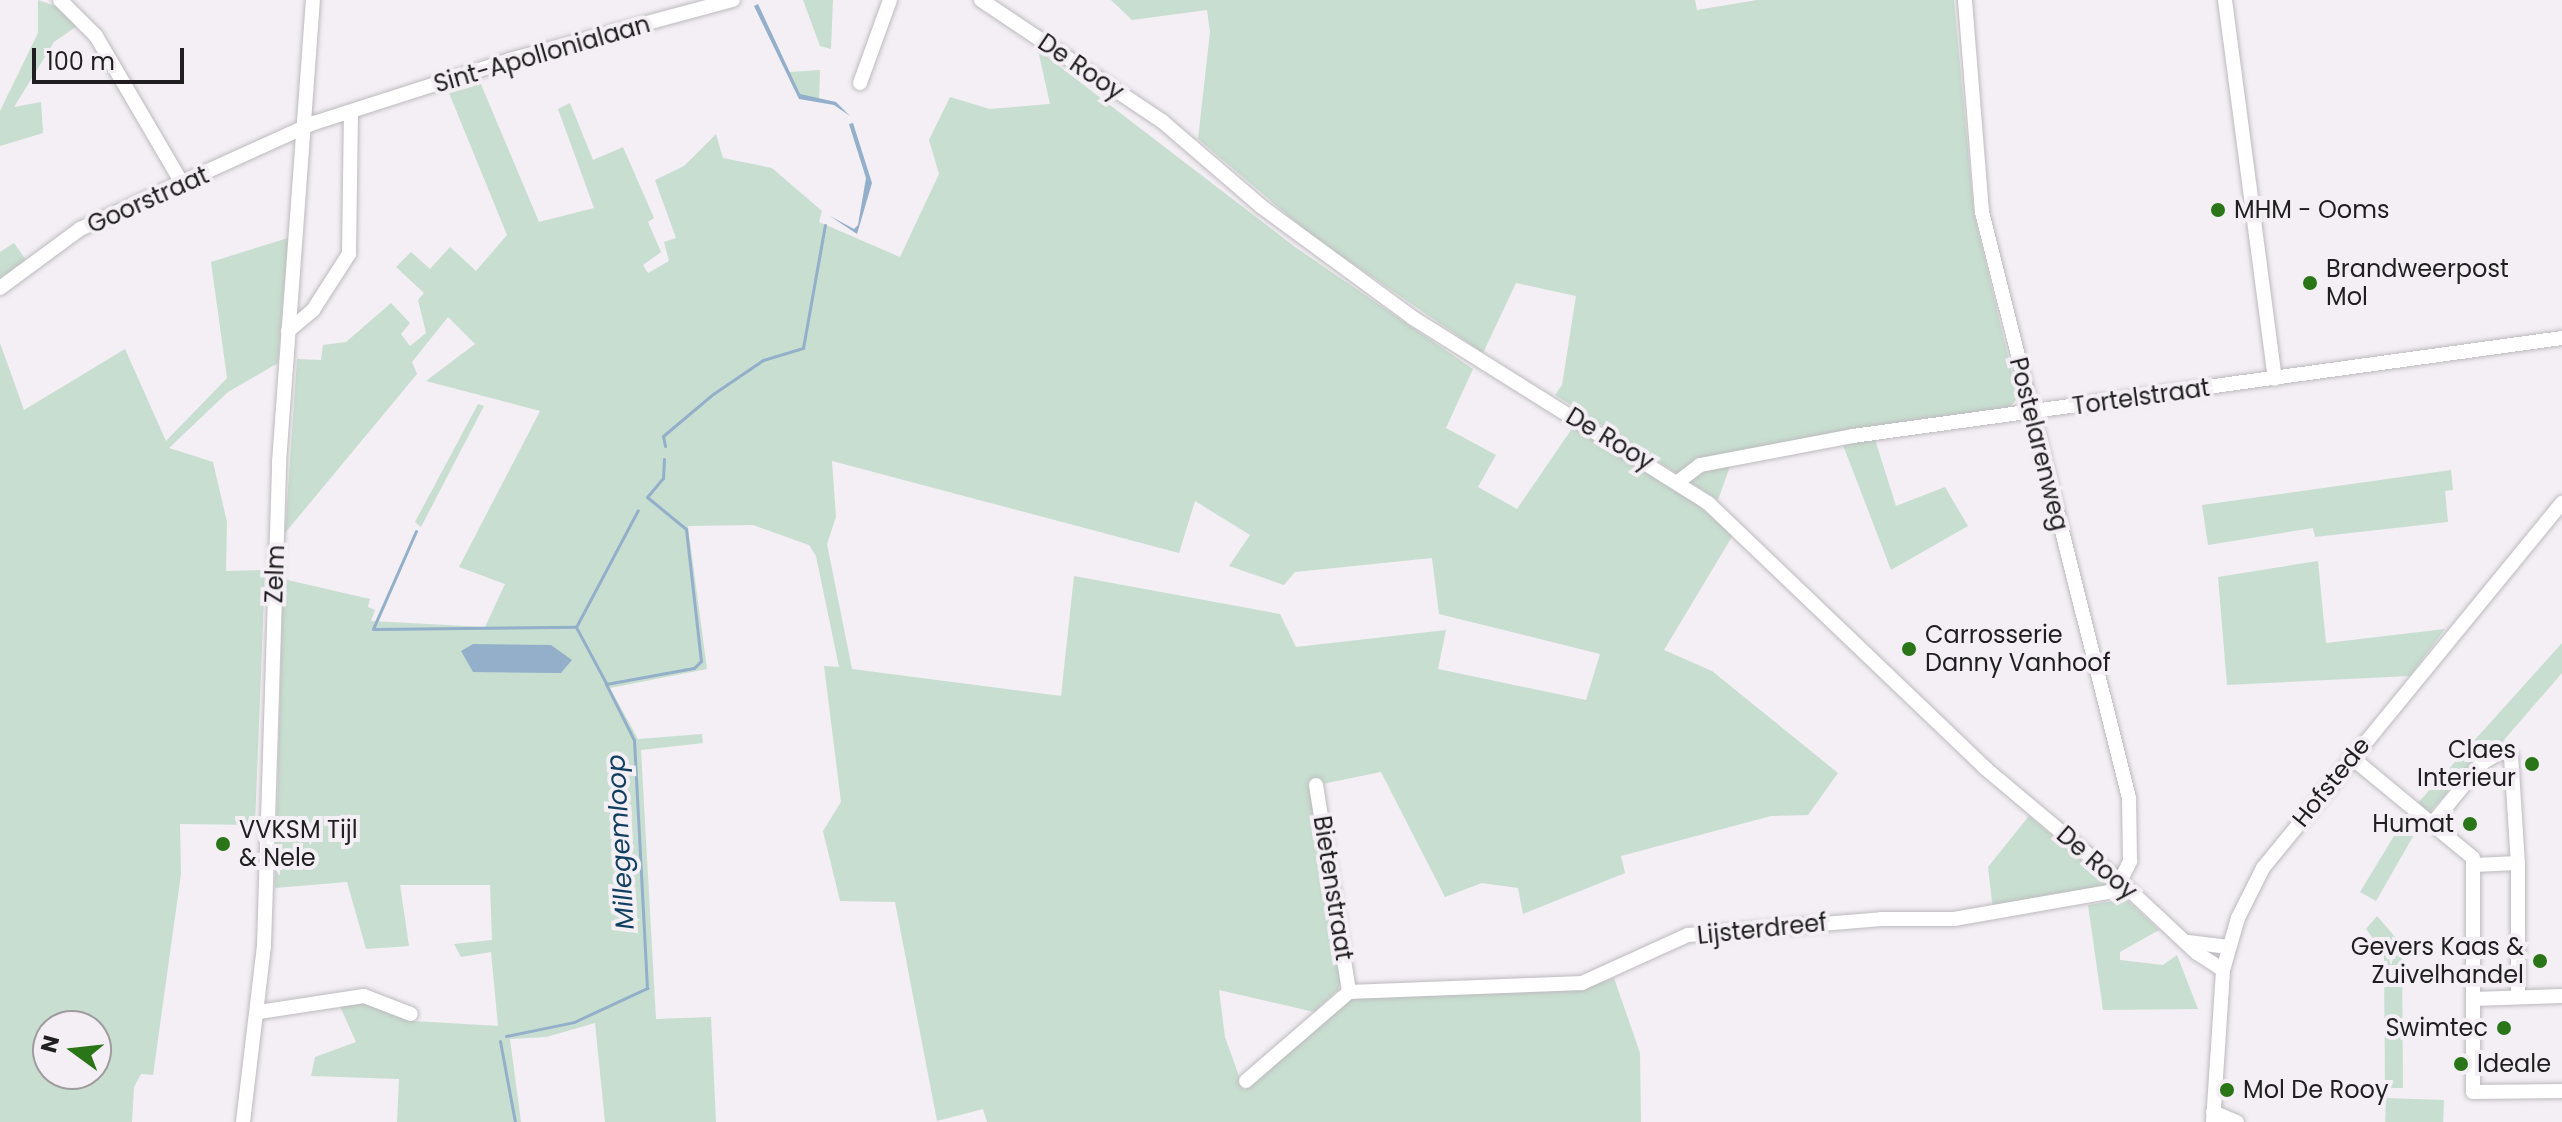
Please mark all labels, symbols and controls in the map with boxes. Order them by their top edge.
street label: Sint-Apollonialaan [431,9,653,99]
street label: De Rooy [1033,28,1129,106]
scale bar [36,32,188,82]
text: 100 m [46,45,115,78]
street label: Goorstraat [83,160,213,240]
place label: MHM - Ooms [2234,196,2389,224]
marker: MHM - Ooms [2209,201,2227,219]
place label: Brandweerpost Mol [2326,255,2509,311]
marker: Brandweerpost Mol [2301,274,2319,292]
street label: Postelarenweg [2004,354,2074,534]
street label: Tortelstraat [2071,373,2211,421]
street label: De Rooy [1561,402,1659,476]
street label: Zelm [260,544,290,604]
place label: Carrosserie Danny Vanhoof [1925,621,2111,677]
marker: Carrosserie Danny Vanhoof [1900,640,1918,658]
street label: Hofstede [2286,731,2376,833]
place label: Claes Interieur [2417,736,2516,792]
water label: Millegemloop [601,754,641,930]
marker: Claes Interieur [2523,755,2541,773]
place label: Humat [2372,810,2454,838]
street label: Bietenstraat [1307,814,1359,962]
marker: Humat [2461,815,2479,833]
place label: VVKSM Tijl & Nele [239,816,358,872]
street label: De Rooy [2051,820,2143,906]
marker: VVKSM Tijl & Nele [214,835,232,853]
street label: Lijsterdreef [1696,908,1828,950]
place label: Gevers Kaas & Zuivelhandel [2351,933,2524,989]
marker: Gevers Kaas & Zuivelhandel [2531,952,2549,970]
north arrow [32,1010,112,1090]
place label: Swimtec [2385,1014,2488,1042]
marker: Swimtec [2495,1019,2513,1037]
text: N [33,1032,67,1056]
place label: Ideale [2477,1050,2551,1078]
marker: Ideale [2452,1055,2470,1073]
place label: Mol De Rooy [2243,1076,2388,1104]
marker: Mol De Rooy [2218,1081,2236,1099]

